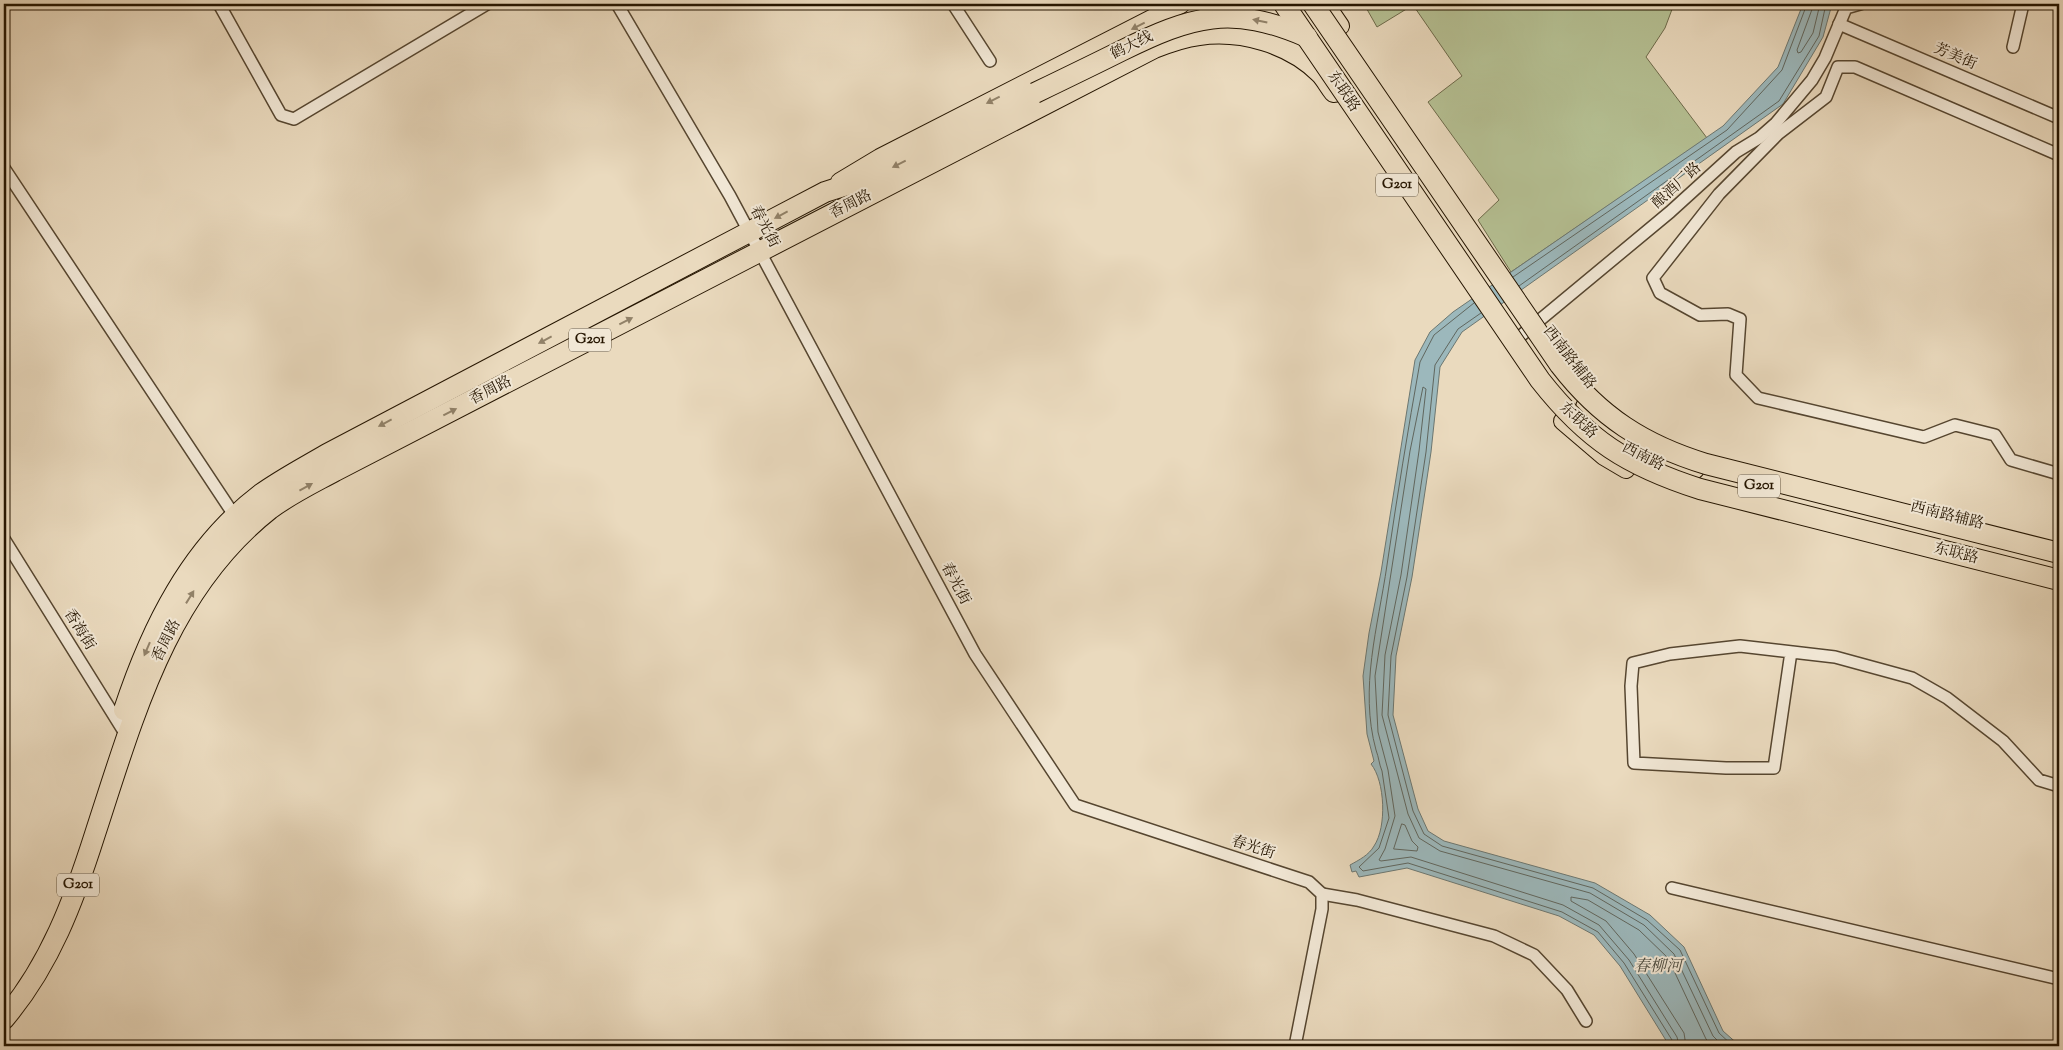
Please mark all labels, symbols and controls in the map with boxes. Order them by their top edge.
one-way arrow [1252,17,1268,25]
one-way arrow [1130,22,1145,30]
street label: 鹤大线 [1107,27,1157,65]
street label: 芳美街 [1930,39,1980,75]
street label: 东联路 [1322,67,1364,117]
one-way arrow [986,96,1000,104]
street label: 酿酒厂路 [1648,158,1706,214]
one-way arrow [891,160,906,168]
road number: G201 [1376,174,1418,196]
street label: 香周路 [826,185,876,225]
street label: 春光街 [744,202,784,252]
one-way arrow [774,211,789,219]
one-way arrow [619,317,633,325]
street label: 西南路辅路 [1538,322,1600,394]
road number: G201 [569,328,611,352]
one-way arrow [538,335,551,344]
street label: 香周路 [466,371,516,411]
street label: 东联路 [1554,398,1602,444]
one-way arrow [443,408,458,416]
one-way arrow [378,419,393,427]
street label: 西南路 [1618,437,1668,477]
road number: G201 [1738,474,1780,498]
one-way arrow [299,483,314,491]
street label: 西南路辅路 [1908,497,1986,535]
street label: 东联路 [1932,538,1980,570]
street label: 春光街 [935,559,975,609]
one-way arrow [185,591,194,604]
street label: 香海街 [58,605,100,655]
street label: 香周路 [148,616,186,666]
one-way arrow [142,642,150,656]
street label: 春光街 [1228,831,1278,865]
road number: G201 [57,874,99,896]
water label: 春柳河 [1634,956,1685,979]

